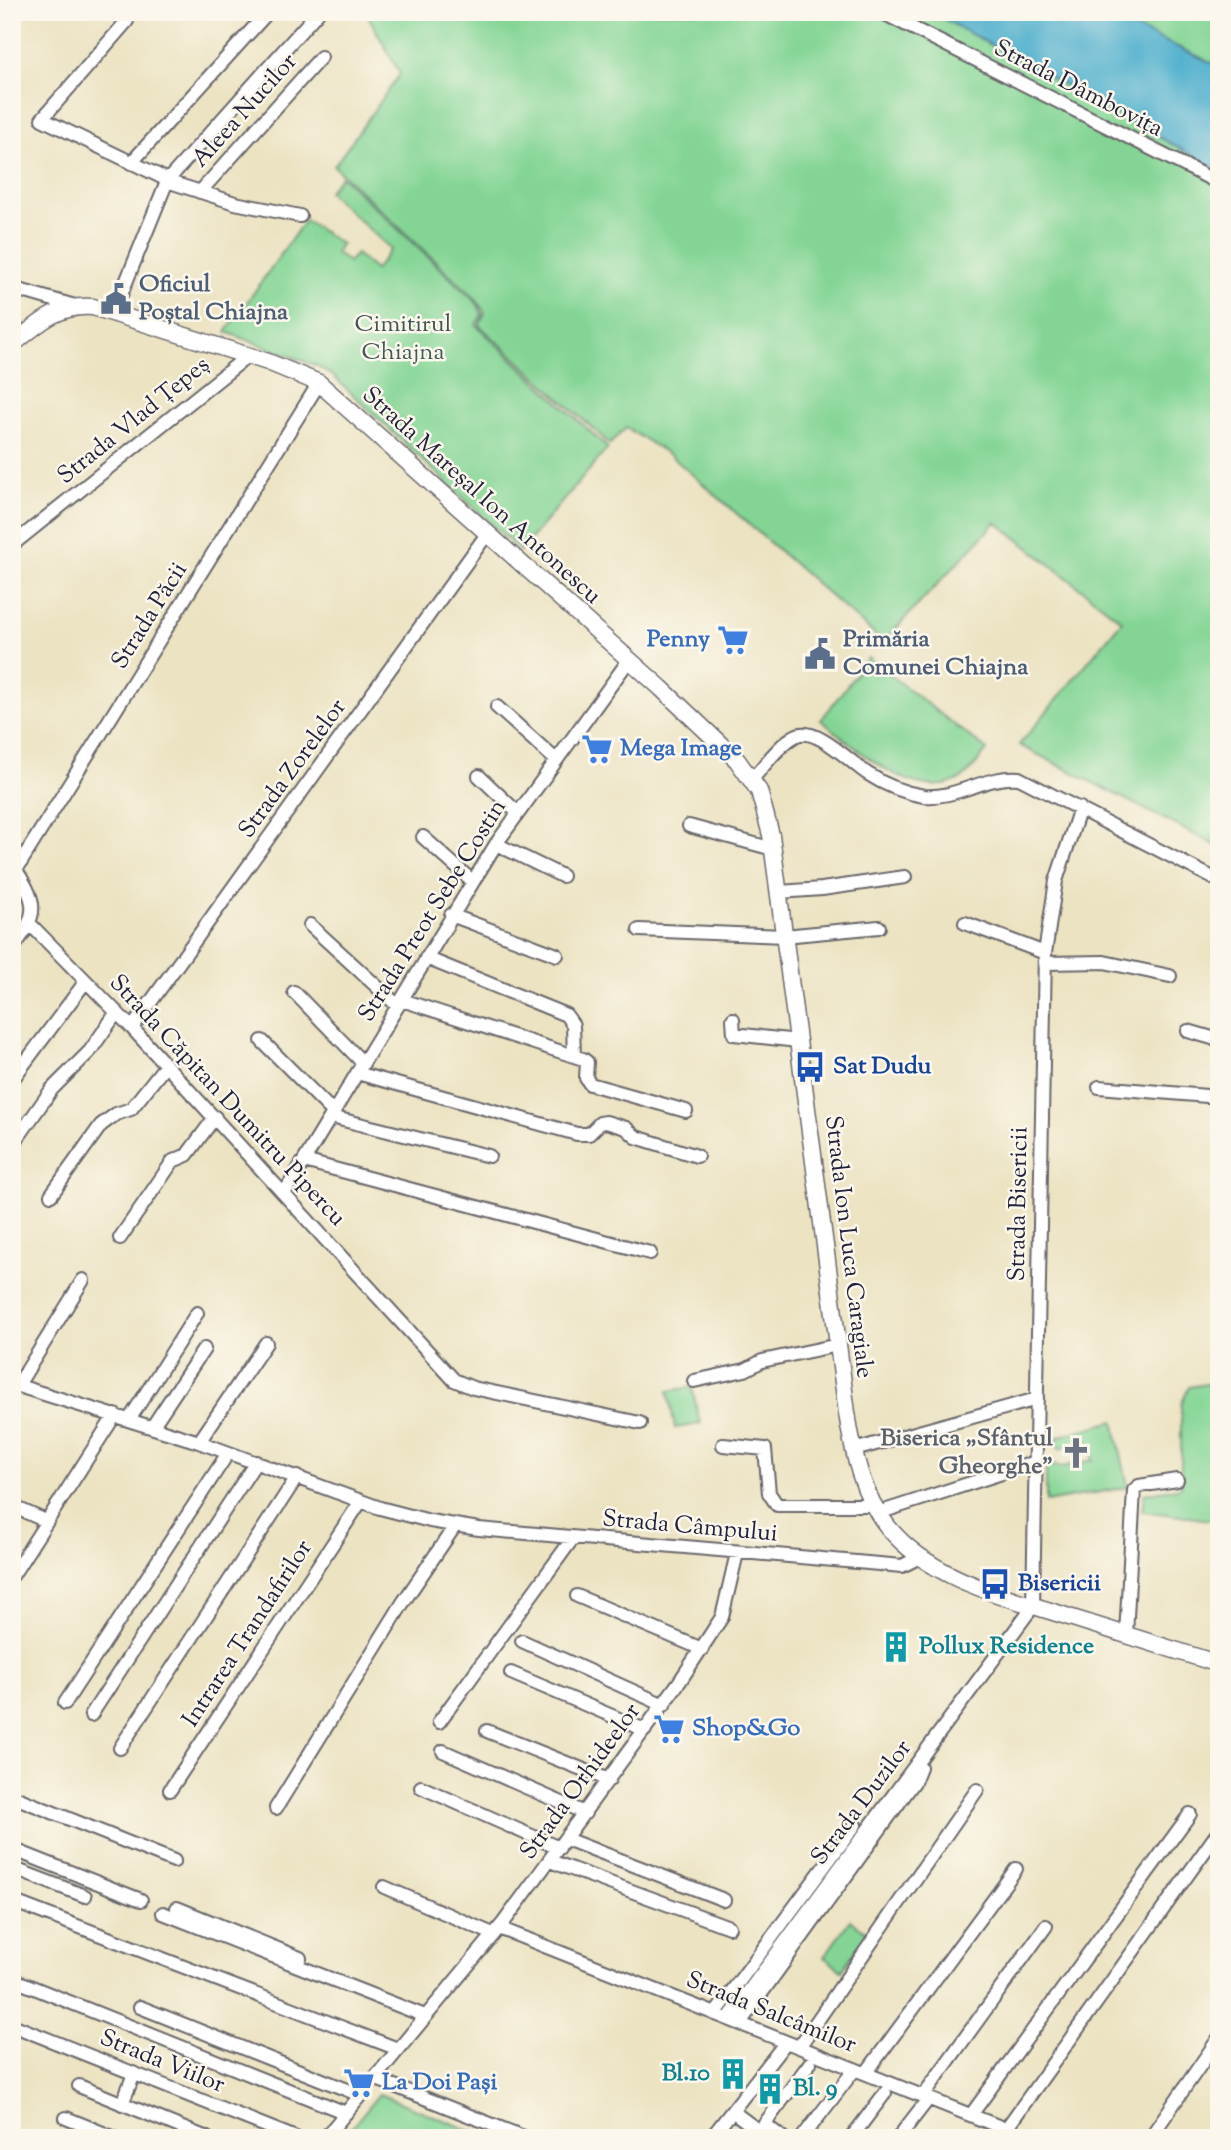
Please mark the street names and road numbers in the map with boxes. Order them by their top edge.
street label: Strada Dâmbovița [988,32,1168,146]
street label: Aleea Nucilor [184,46,306,176]
street label: Strada Vlad Țepeș [51,349,217,493]
street label: Strada Mareșal Ion Antonescu [354,379,608,613]
street label: Strada Păcii [104,556,196,676]
street label: Strada Zorelelor [231,692,355,846]
street label: Strada Preot Sebe Costin [351,793,515,1029]
street label: Strada Căpitan Dumitru Pipercu [101,967,353,1235]
street label: Strada Ion Luca Caragiale [815,1114,881,1380]
street label: Strada Bisericii [1001,1126,1037,1282]
street label: Strada Câmpului [601,1502,779,1552]
street label: Intrarea Trandafirilor [175,1534,321,1734]
street label: Strada Orhideelor [513,1697,649,1867]
street label: Strada Duzilor [804,1733,920,1873]
street label: Strada Salcâmilor [681,1963,861,2063]
street label: Strada Viilor [94,2021,230,2103]

